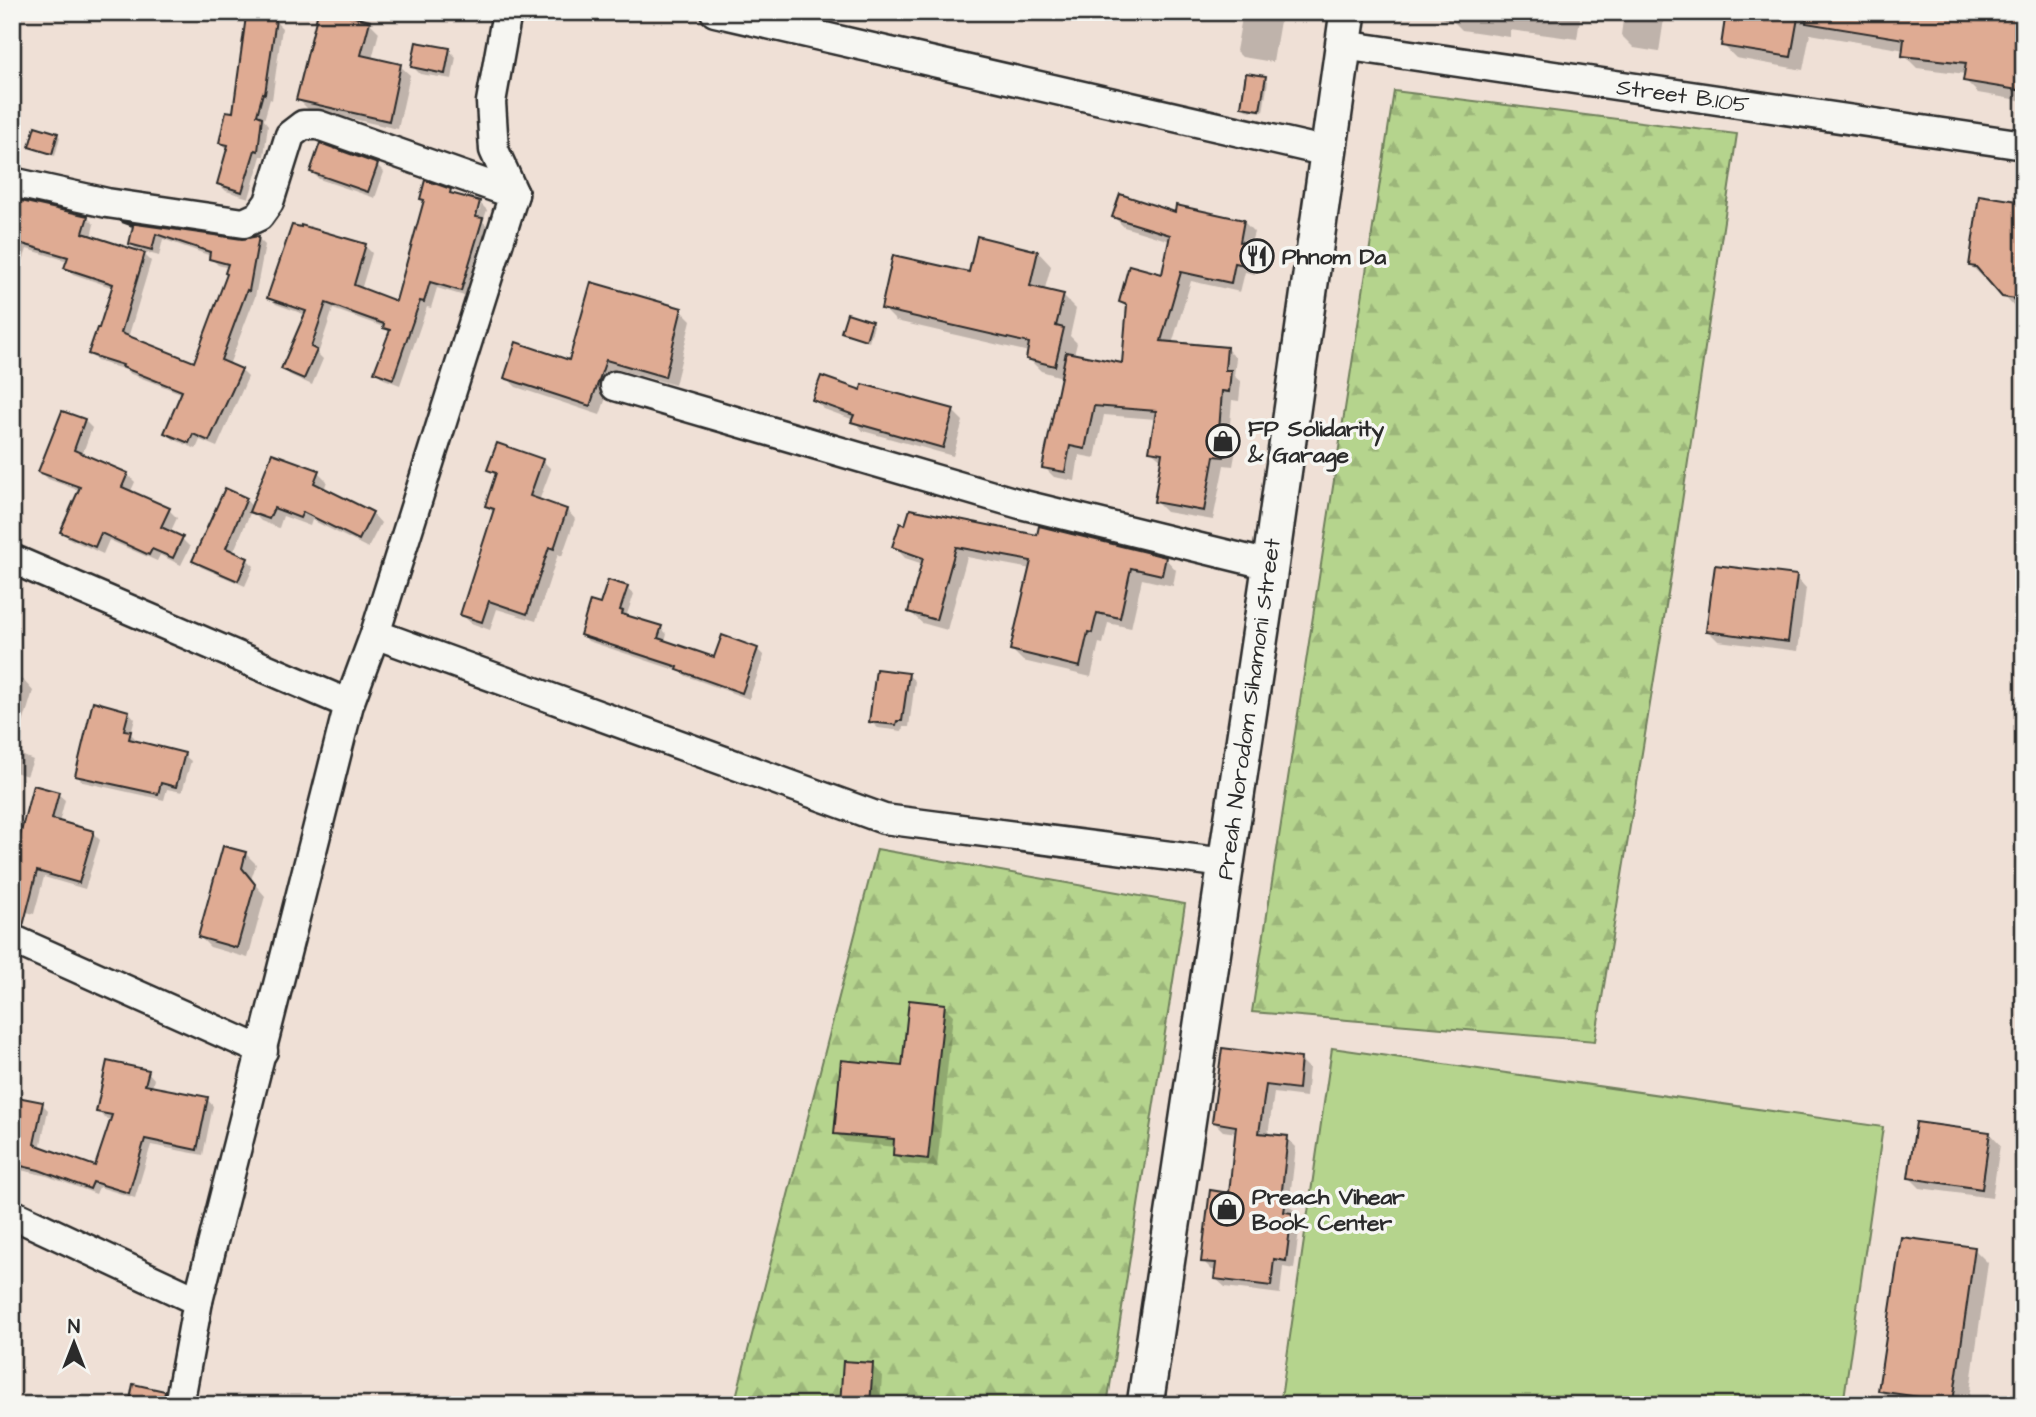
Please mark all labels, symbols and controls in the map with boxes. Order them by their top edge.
street label: Street B.105 [1615,71,1751,121]
restaurant icon: Phnom Da [1238,237,1276,275]
place label: Phnom Da [1282,241,1387,273]
place label: FP Solidarity & Garage [1247,413,1385,472]
shop icon: FP Solidarity & Garage [1204,422,1242,460]
street label: Preah Norodom Sihamoni Street [1209,536,1289,882]
place label: Preach Vihear Book Center [1252,1181,1405,1239]
shop icon: Preach Vihear Book Center [1208,1190,1246,1228]
north arrow [38,1308,108,1378]
text: N [68,1314,80,1341]

